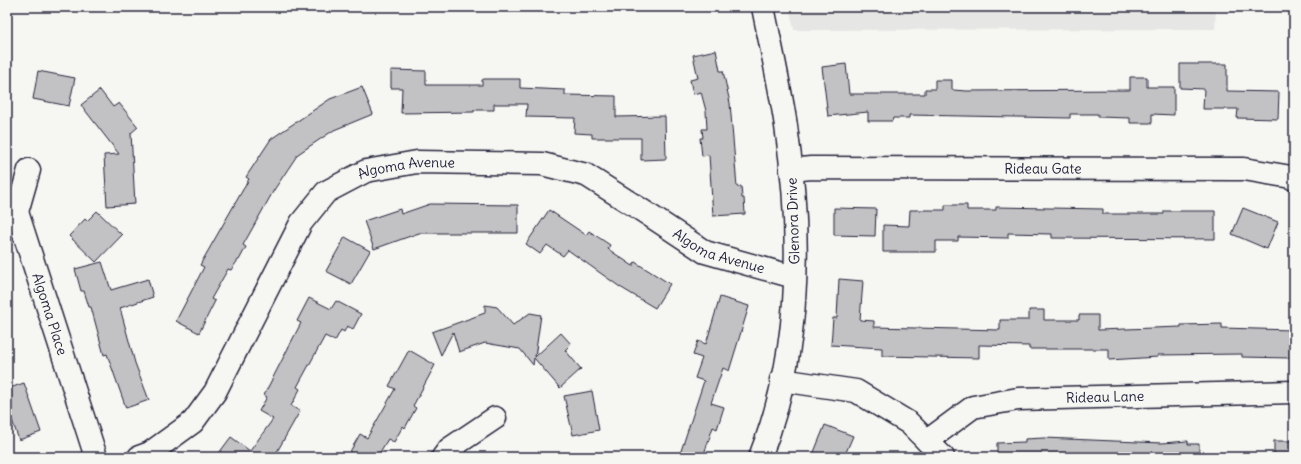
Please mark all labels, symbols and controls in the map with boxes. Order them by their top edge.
street label: Algoma Avenue [354,153,455,183]
street label: Rideau Gate [1004,159,1082,178]
street label: Glenora Drive [782,177,804,265]
street label: Algoma Avenue [669,224,767,277]
street label: Algoma Place [28,271,72,358]
street label: Rideau Lane [1066,387,1144,407]

